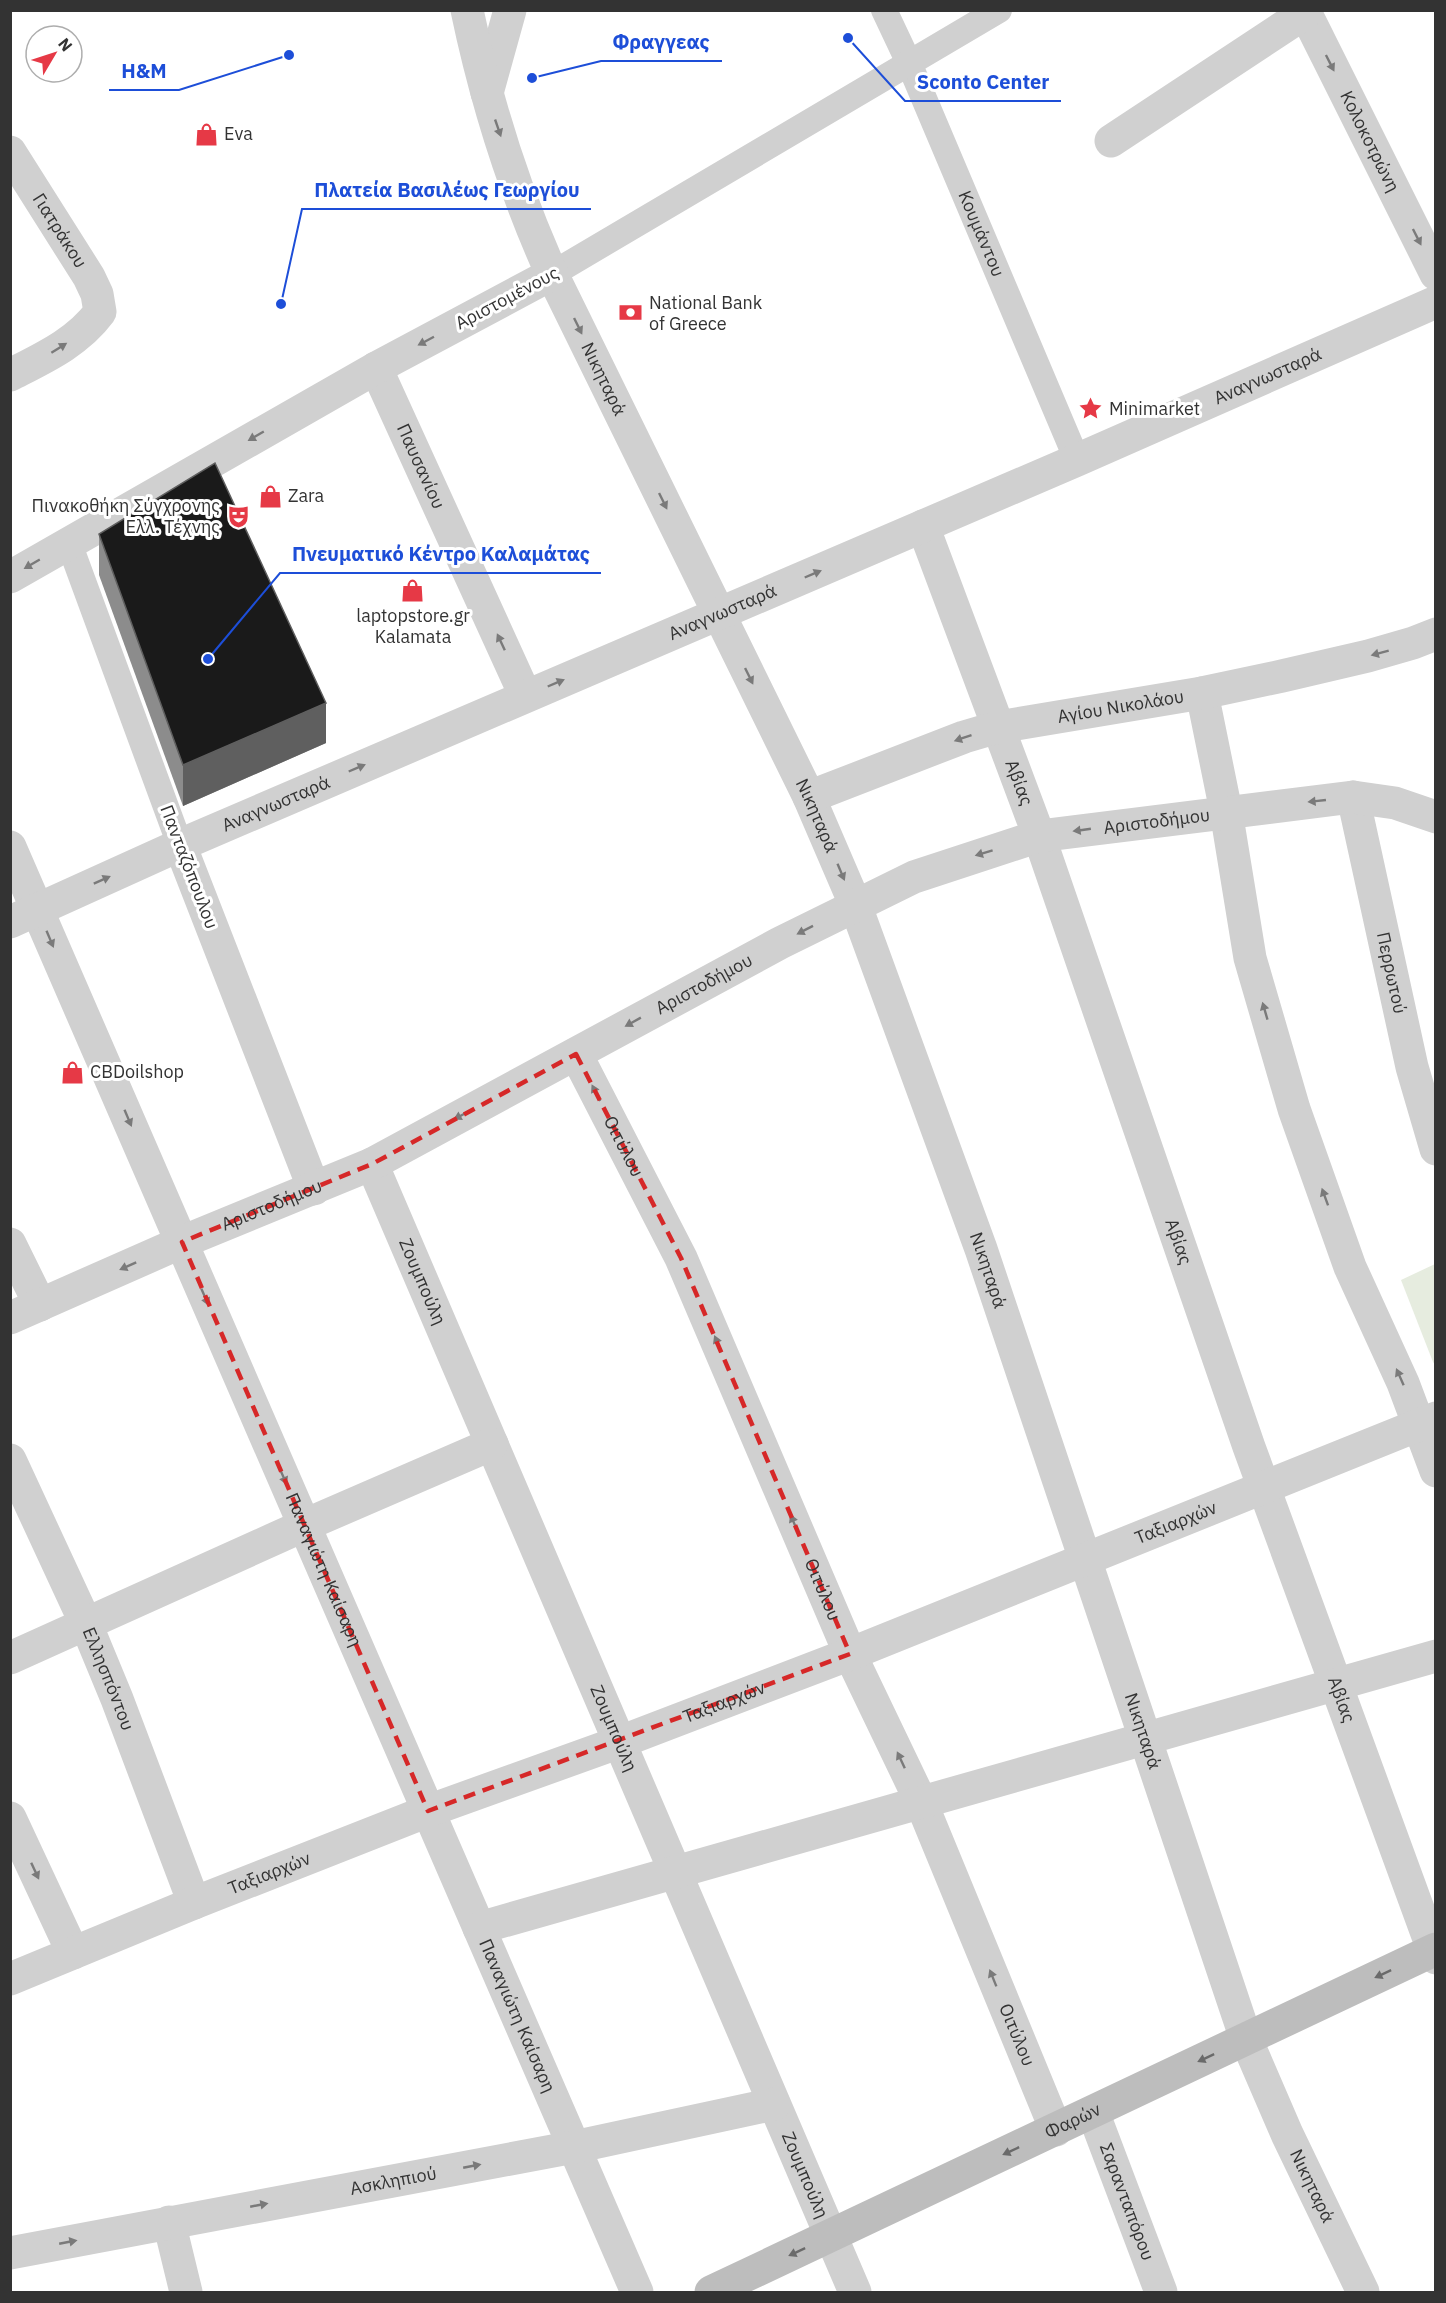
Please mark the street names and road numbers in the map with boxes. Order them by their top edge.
street label: Κολοκοτρώνη [1335,87,1405,196]
street label: Κουμάντου [953,187,1010,280]
street label: Γιατράκου [28,189,92,272]
street label: Αριστομένους [451,261,563,334]
street label: Νικηταρά [576,338,632,419]
street label: Αναγνωσταρά [1210,342,1325,409]
street label: Παυσανίου [392,420,451,512]
street label: Αναγνωσταρά [665,578,780,645]
street label: Αγίου Νικολάου [1056,684,1186,728]
street label: Αβίας [1000,756,1039,809]
street label: Αναγνωσταρά [218,770,333,837]
street label: Νικηταρά [791,774,844,856]
street label: Πανταζόπουλου [155,802,224,932]
street label: Αριστοδήμου [1102,803,1211,839]
street label: Περρωτού [1372,930,1412,1016]
street label: Αριστοδήμου [651,948,756,1019]
street label: Οιτύλου [599,1112,649,1181]
street label: Αριστοδήμου [218,1174,325,1236]
street label: Αβίας [1160,1215,1198,1268]
street label: Νικηταρά [965,1229,1012,1311]
street label: Ζουμπούλη [394,1235,452,1328]
street label: Παναγιώτη Καίσαρη [281,1489,368,1650]
street label: Ταξιαρχών [1131,1496,1220,1549]
street label: Οιτύλου [800,1555,846,1624]
street label: Ελλησπόντου [78,1624,140,1734]
street label: Αβίας [1323,1673,1361,1726]
street label: Ταξιαρχών [679,1676,768,1728]
street label: Ζουμπούλη [585,1681,643,1775]
street label: Νικηταρά [1120,1690,1167,1772]
street label: Ταξιαρχών [225,1846,314,1899]
street label: Παναγιώτη Καίσαρη [474,1935,561,2096]
street label: Οιτύλου [994,2000,1040,2069]
street label: Φαρών [1041,2097,1104,2144]
street label: Ζουμπούλη [777,2128,834,2222]
street label: Σαρανταπόρου [1095,2140,1160,2264]
street label: Νικηταρά [1285,2145,1340,2226]
street label: Ασκληπιού [348,2161,438,2200]

